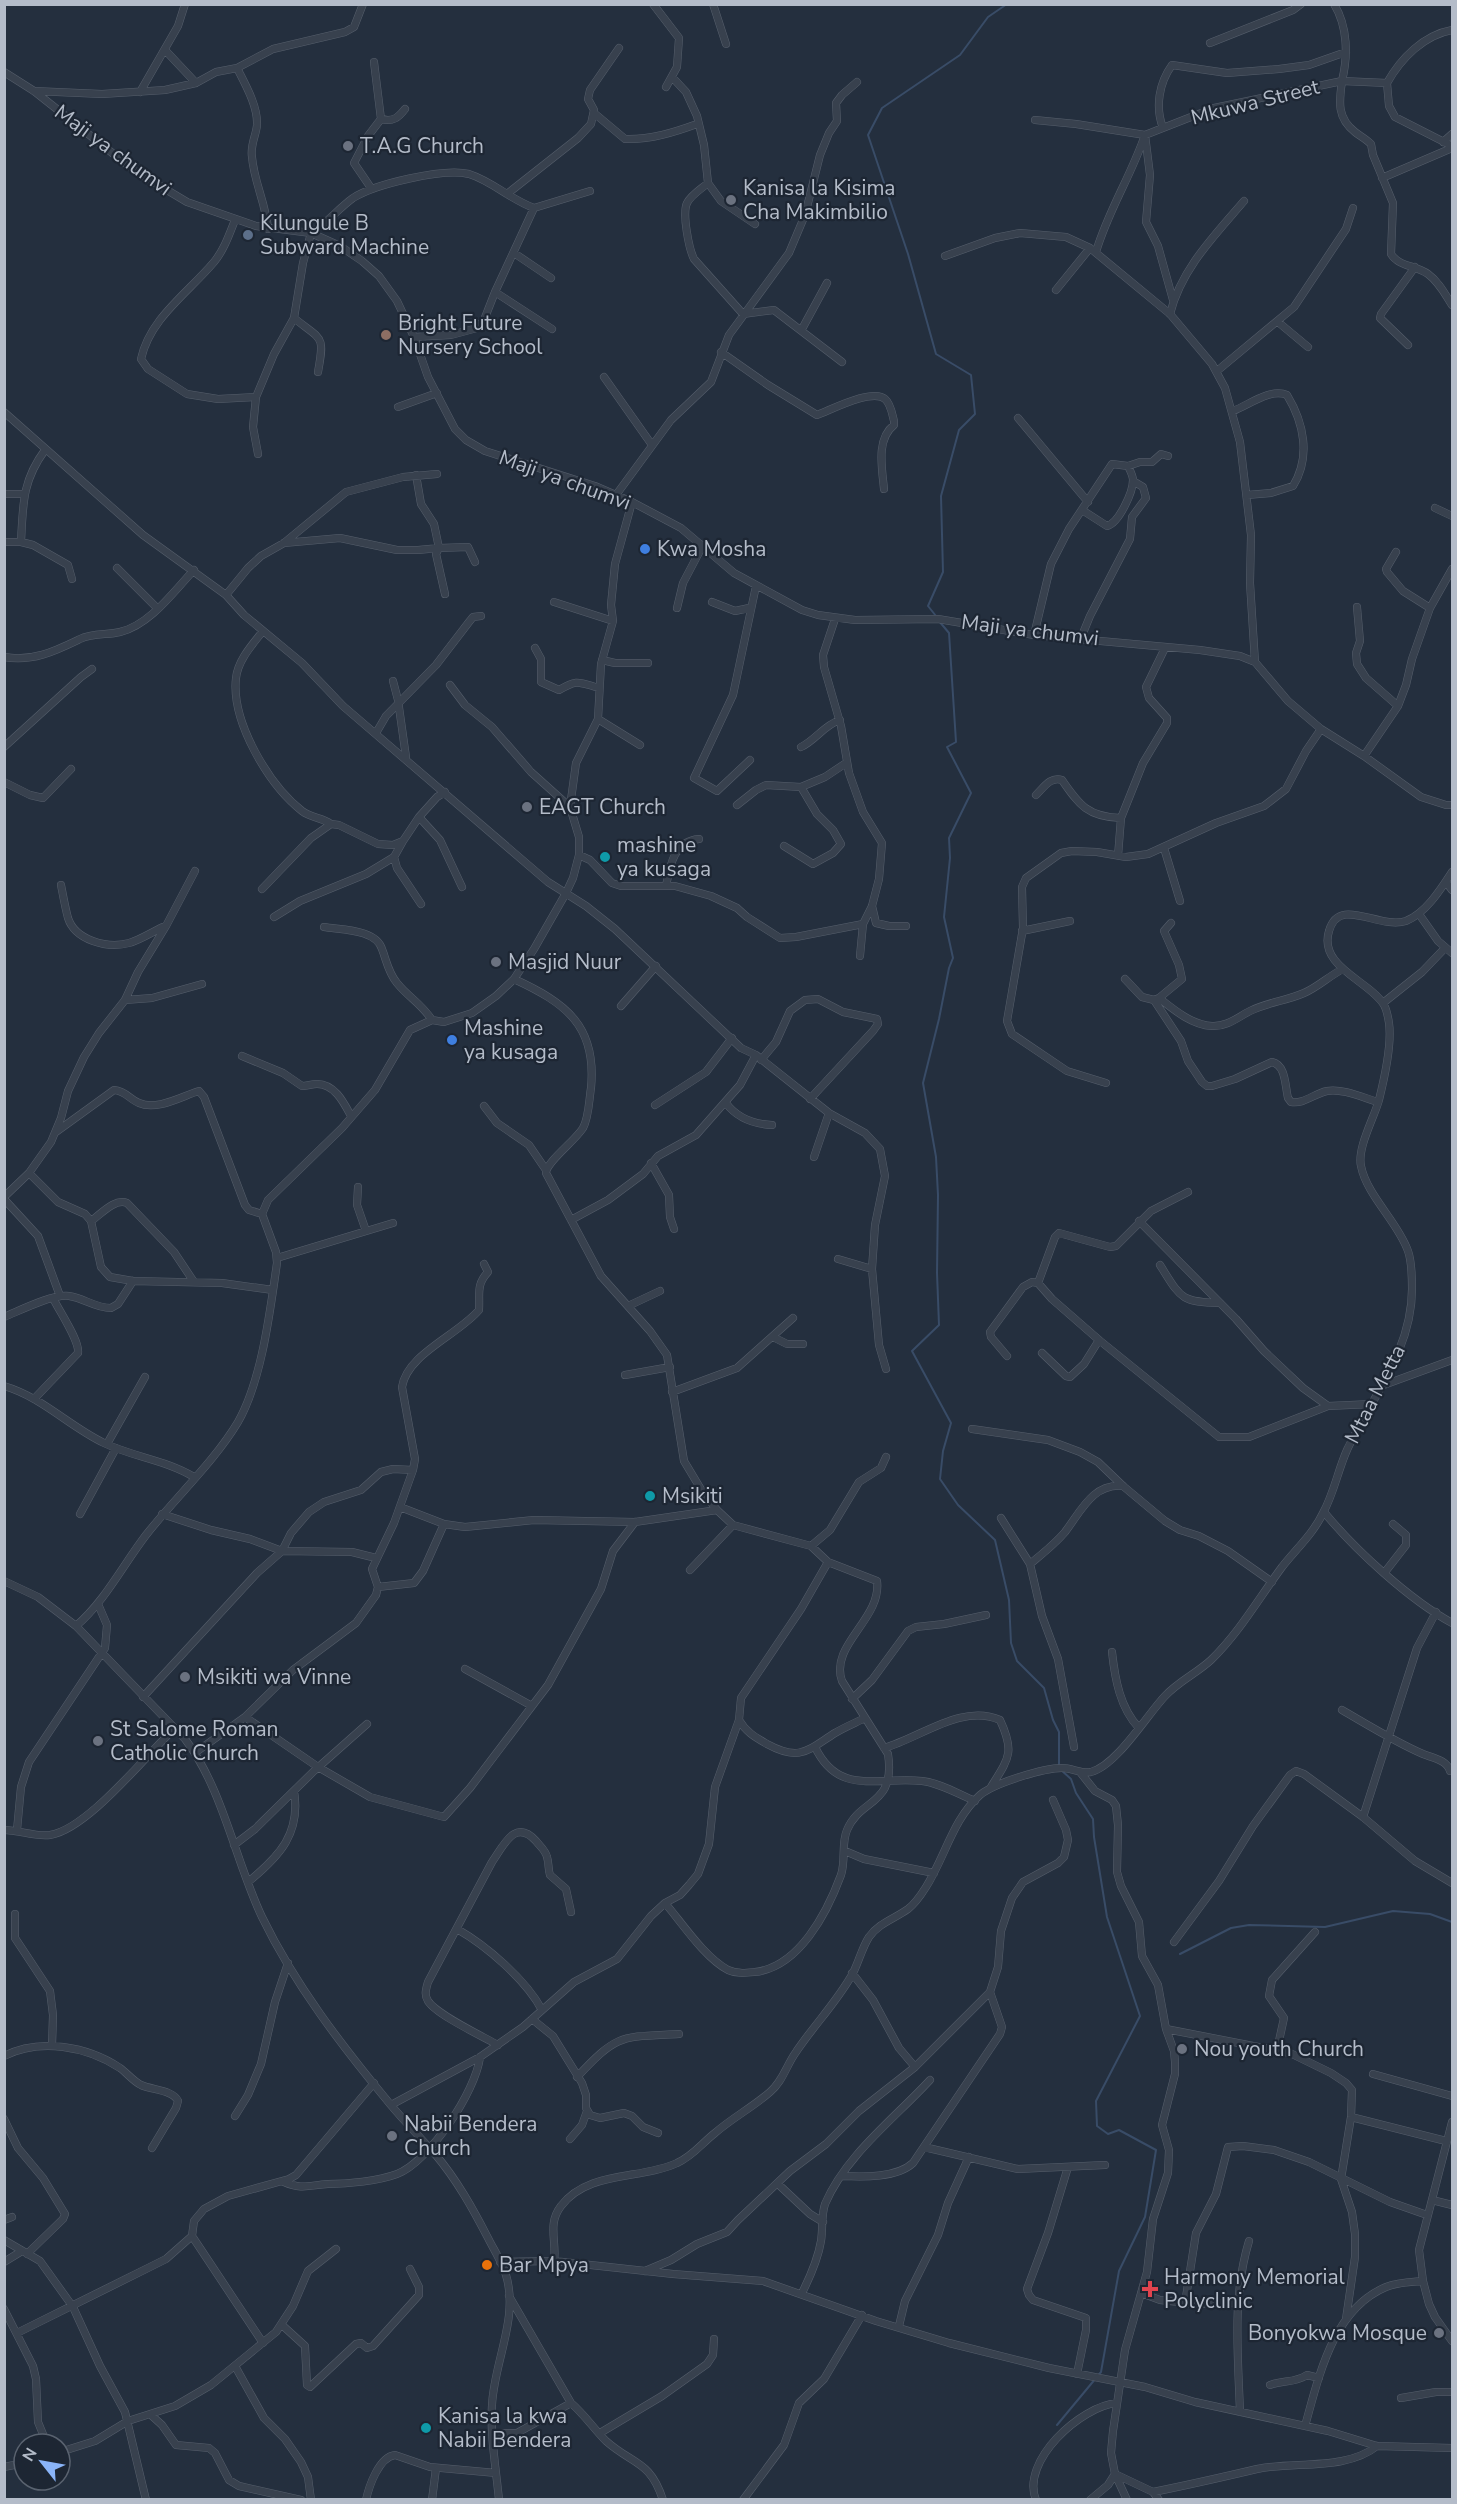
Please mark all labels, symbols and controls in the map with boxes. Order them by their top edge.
street label: Mkuwa Street [1188,72,1323,131]
street label: Maji ya chumvi [49,98,177,202]
place label: T.A.G Church [360,132,484,160]
marker: T.A.G Church [341,139,355,153]
place label: Kanisa la Kisima Cha Makimbilio [743,174,896,226]
marker: Kanisa la Kisima Cha Makimbilio [724,193,738,207]
place label: Kilungule B Subward Machine [260,209,429,261]
marker: Kilungule B Subward Machine [241,228,255,242]
place label: Bright Future Nursery School [398,309,543,361]
marker: Bright Future Nursery School [379,328,393,342]
street label: Maji ya chumvi [495,443,635,517]
place label: Kwa Mosha [657,535,766,563]
marker: Kwa Mosha [638,542,652,556]
street label: Maji ya chumvi [960,608,1100,652]
place label: EAGT Church [539,793,666,821]
marker: EAGT Church [520,800,534,814]
place label: mashine ya kusaga [617,831,711,883]
marker: mashine ya kusaga [598,850,612,864]
place label: Masjid Nuur [508,948,622,976]
marker: Masjid Nuur [489,955,503,969]
place label: Mashine ya kusaga [464,1014,558,1066]
marker: Mashine ya kusaga [445,1033,459,1047]
street label: Mtaa Metta [1338,1340,1412,1448]
place label: Msikiti [662,1482,723,1510]
marker: Msikiti [643,1489,657,1503]
place label: Msikiti wa Vinne [197,1663,351,1691]
marker: Msikiti wa Vinne [178,1670,192,1684]
place label: St Salome Roman Catholic Church [110,1715,279,1767]
marker: St Salome Roman Catholic Church [91,1734,105,1748]
place label: Nou youth Church [1194,2035,1364,2063]
marker: Nou youth Church [1175,2042,1189,2056]
place label: Nabii Bendera Church [404,2110,537,2162]
marker: Nabii Bendera Church [385,2129,399,2143]
place label: Bar Mpya [499,2251,589,2279]
marker: Bar Mpya [480,2258,494,2272]
place label: Harmony Memorial Polyclinic [1164,2263,1346,2315]
marker: Harmony Memorial Polyclinic [1141,2280,1159,2298]
place label: Bonyokwa Mosque [1248,2319,1427,2347]
marker: Bonyokwa Mosque [1432,2326,1446,2340]
place label: Kanisa la kwa Nabii Bendera [438,2402,571,2454]
marker: Kanisa la kwa Nabii Bendera [419,2421,433,2435]
north arrow [12,2432,72,2492]
text: N [17,2444,43,2466]

